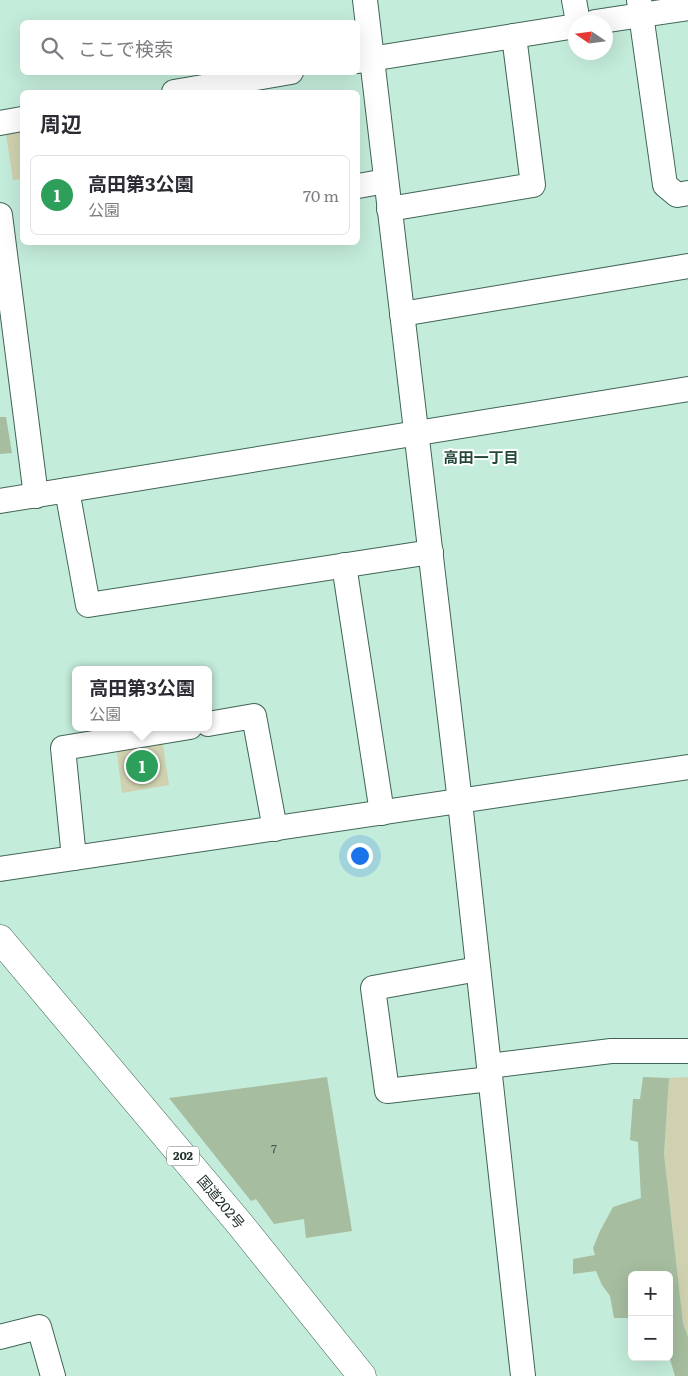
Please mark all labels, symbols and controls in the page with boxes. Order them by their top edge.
north arrow [568,15,613,60]
search box [20,20,360,75]
icon: search [38,34,66,62]
text: ここで検索 [78,34,173,62]
text: 周辺 [40,107,82,138]
text: 高田第3公園 [88,169,194,197]
text: 1 [54,183,60,207]
text: 70 m [303,183,339,207]
text: 公園 [88,197,120,221]
district label: 高田一丁目 [443,445,519,468]
popup [72,666,212,731]
text: 高田第3公園 [89,673,195,701]
text: 公園 [89,701,121,725]
pin: 1 [126,747,158,785]
your location [347,843,373,869]
house number: 7 [271,1140,277,1156]
road number: 202 [167,1146,199,1166]
street label: 国道202号 [193,1170,250,1232]
map controls [628,1271,673,1361]
button: + [628,1271,673,1316]
button: − [628,1316,673,1361]

